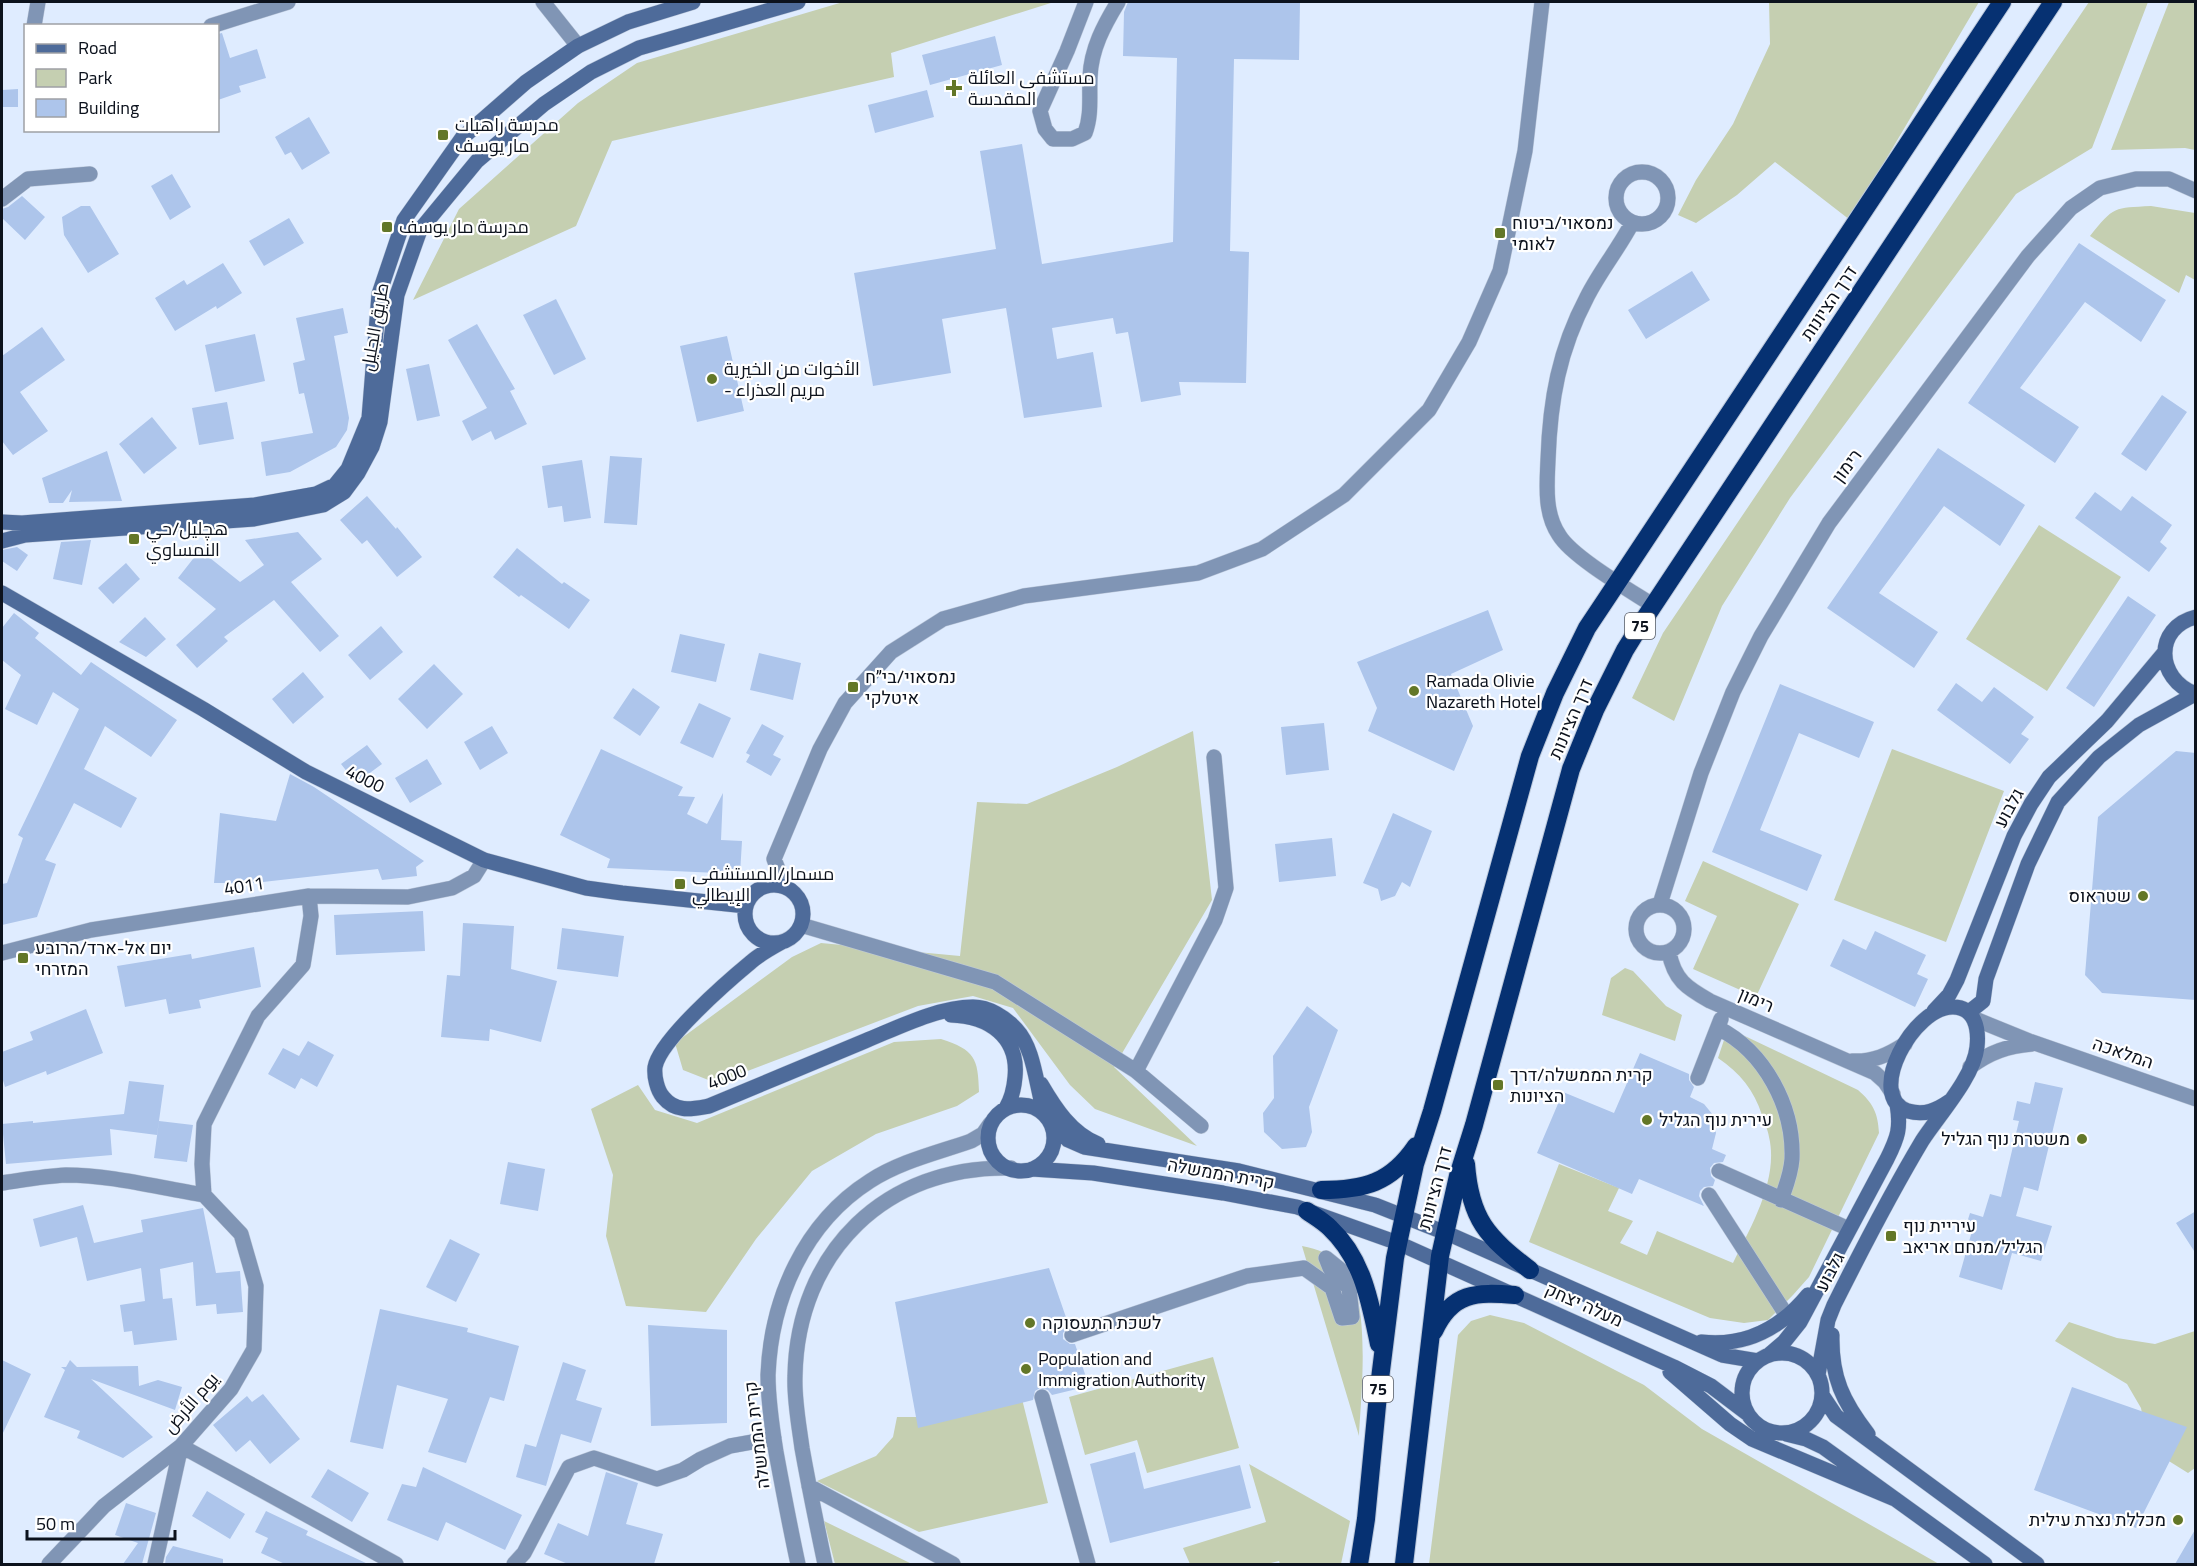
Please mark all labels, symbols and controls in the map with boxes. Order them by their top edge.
legend [24,24,219,132]
text: Road [78,31,117,64]
text: Park [78,61,113,94]
place label: مستشفى العائلة المقدسة [968,61,1094,115]
marker: مستشفى العائلة المقدسة [945,79,963,97]
text: Building [78,91,139,124]
place label: مدرسة راهبات مار يوسف [455,108,559,162]
marker: مدرسة راهبات مار يوسف [436,128,450,142]
place label: נמסאוי/ביטוח לאומי [1512,206,1613,260]
place label: مدرسة مار يوسف [399,210,529,243]
marker: مدرسة مار يوسف [380,220,394,234]
marker: נמסאוי/ביטוח לאומי [1493,226,1507,240]
street label: דרך הציונות [1791,258,1866,347]
street label: طريق الجليل [351,280,398,374]
place label: الأخوات من الخيرية - مريم العذراء [724,352,860,406]
marker: الأخوات من الخيرية - مريم العذراء [705,372,719,386]
street label: רימון [1823,441,1871,490]
place label: هچليل/حي النمساوي [146,512,228,566]
marker: هچليل/حي النمساوي [127,532,141,546]
road number: 75 [1625,613,1655,639]
place label: נמסאוי/בי״ח איטלקי [865,660,956,714]
place label: Ramada Olivie Nazareth Hotel [1426,664,1541,718]
street label: דרך הציונות [1539,673,1602,765]
marker: נמסאוי/בי״ח איטלקי [846,680,860,694]
marker: Ramada Olivie Nazareth Hotel [1407,684,1421,698]
street label: 4000 [340,755,391,802]
street label: גלבוע [1984,782,2033,834]
place label: مسمار/المستشفى الإيطالي [692,857,834,911]
street label: 4011 [221,866,266,905]
marker: مسمار/المستشفى الإيطالي [673,877,687,891]
place label: שטראוס [2068,879,2131,912]
marker: שטראוס [2136,889,2150,903]
place label: יום אל-ארד/הרובע המזרחי [35,931,172,985]
marker: יום אל-ארד/הרובע המזרחי [16,951,30,965]
street label: רימון [1733,977,1779,1022]
street label: המלאכה [2088,1027,2158,1078]
street label: 4000 [702,1054,752,1099]
place label: קרית הממשלה/דרך הציונות [1510,1058,1653,1112]
marker: קרית הממשלה/דרך הציונות [1491,1078,1505,1092]
place label: עירית נוף הגליל [1659,1103,1772,1136]
marker: עירית נוף הגליל [1640,1113,1654,1127]
place label: משטרת נוף הגליל [1941,1122,2070,1155]
marker: משטרת נוף הגליל [2075,1132,2089,1146]
street label: דרך הציונות [1408,1142,1461,1233]
street label: קרית הממשלה [1165,1148,1277,1199]
place label: עיריית נוף הגליל/מנחם אריאב [1903,1209,2043,1263]
marker: עיריית נוף הגליל/מנחם אריאב [1884,1229,1898,1243]
street label: גלבוע [1805,1246,1854,1298]
street label: מעלה יצחק [1540,1273,1629,1336]
place label: לשכת התעסוקה [1042,1306,1161,1339]
marker: לשכת התעסוקה [1023,1316,1037,1330]
place label: Population and Immigration Authority [1038,1342,1206,1396]
marker: Population and Immigration Authority [1019,1362,1033,1376]
street label: يوم الأرض [154,1364,227,1441]
road number: 75 [1363,1376,1393,1402]
street label: קרית הממשלה [734,1379,779,1491]
scale bar [27,1503,176,1541]
place label: מכללת נצרת עילית [2029,1503,2166,1536]
text: 50 m [36,1507,75,1540]
marker: מכללת נצרת עילית [2171,1513,2185,1527]

